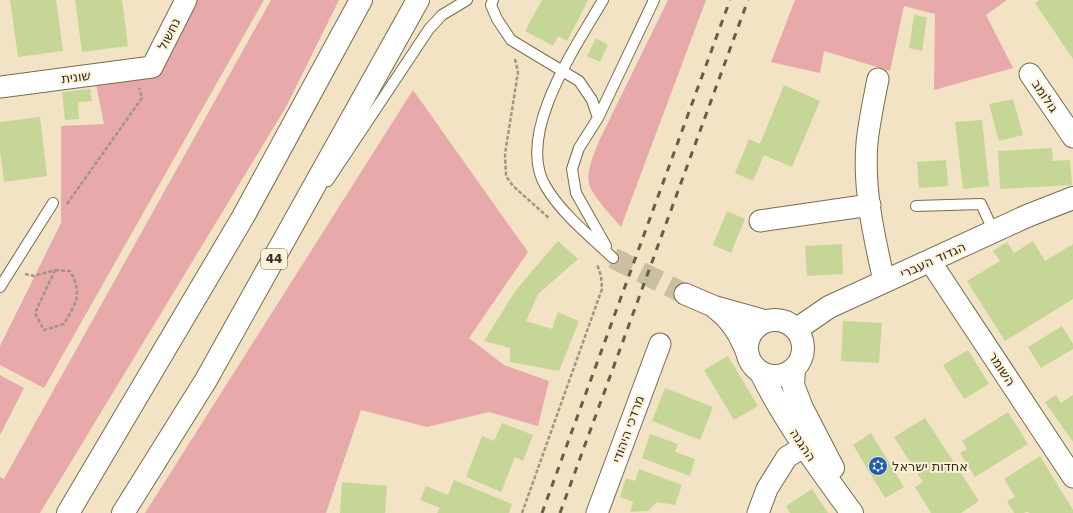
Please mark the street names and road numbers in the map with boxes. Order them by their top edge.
street label: נחשול [155,16,183,52]
street label: שונית [60,68,92,86]
street label: גולומב [1029,77,1061,115]
street label: הגדוד העברי [898,239,968,281]
road number: 44 [261,249,287,269]
street label: השומר [986,349,1018,389]
street label: מרדכי היהודי [609,393,647,465]
street label: ההגנה [787,426,819,464]

